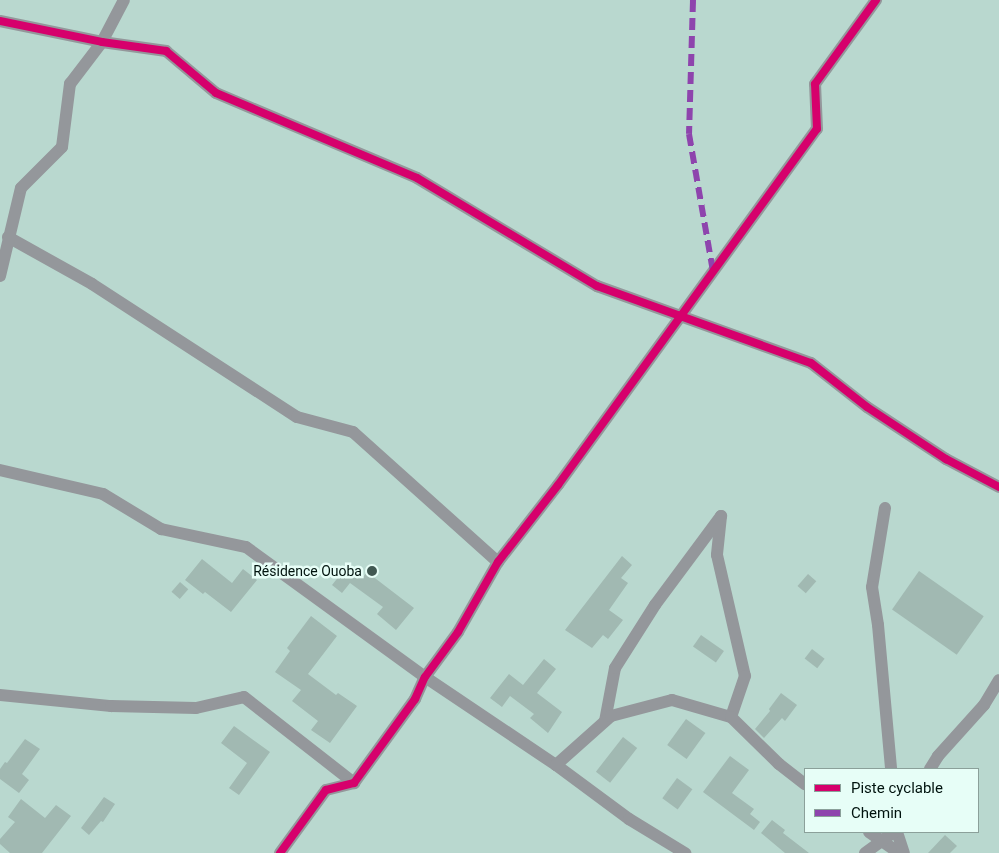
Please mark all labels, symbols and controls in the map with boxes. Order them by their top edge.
place label: Résidence Ouoba [253,563,362,579]
marker: Résidence Ouoba [366,565,378,577]
legend [804,768,979,833]
text: Piste cyclable [851,779,943,797]
text: Chemin [851,804,902,822]

